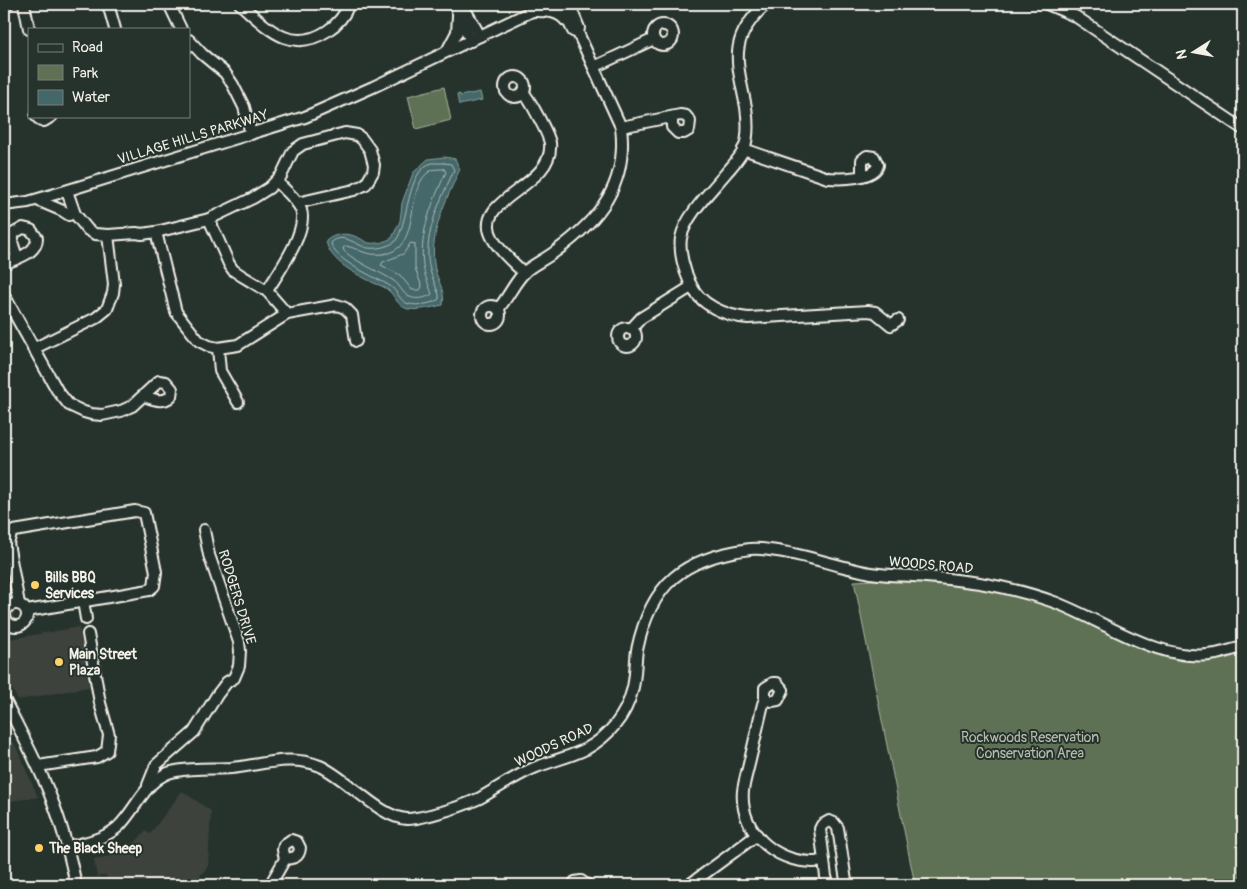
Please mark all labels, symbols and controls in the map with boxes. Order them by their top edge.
legend [28,28,190,118]
north arrow [1170,28,1220,78]
text: Road [72,38,103,57]
text: N [1172,48,1191,61]
text: Park [72,64,99,83]
text: Water [72,88,111,107]
street label: VILLAGE HILLS PARKWAY [116,106,270,168]
street label: RODGERS DRIVE [215,548,259,646]
street label: WOODS ROAD [888,553,974,577]
place label: Bills BBQ Services [45,569,96,602]
marker: Bills BBQ Services [29,579,41,591]
place label: Main Street Plaza [69,646,137,679]
marker: Main Street Plaza [53,656,65,668]
street label: WOODS ROAD [512,719,596,771]
park label: Rockwoods Reservation Conservation Area [961,729,1099,762]
place label: The Black Sheep [48,840,143,857]
marker: The Black Sheep [33,842,45,854]

